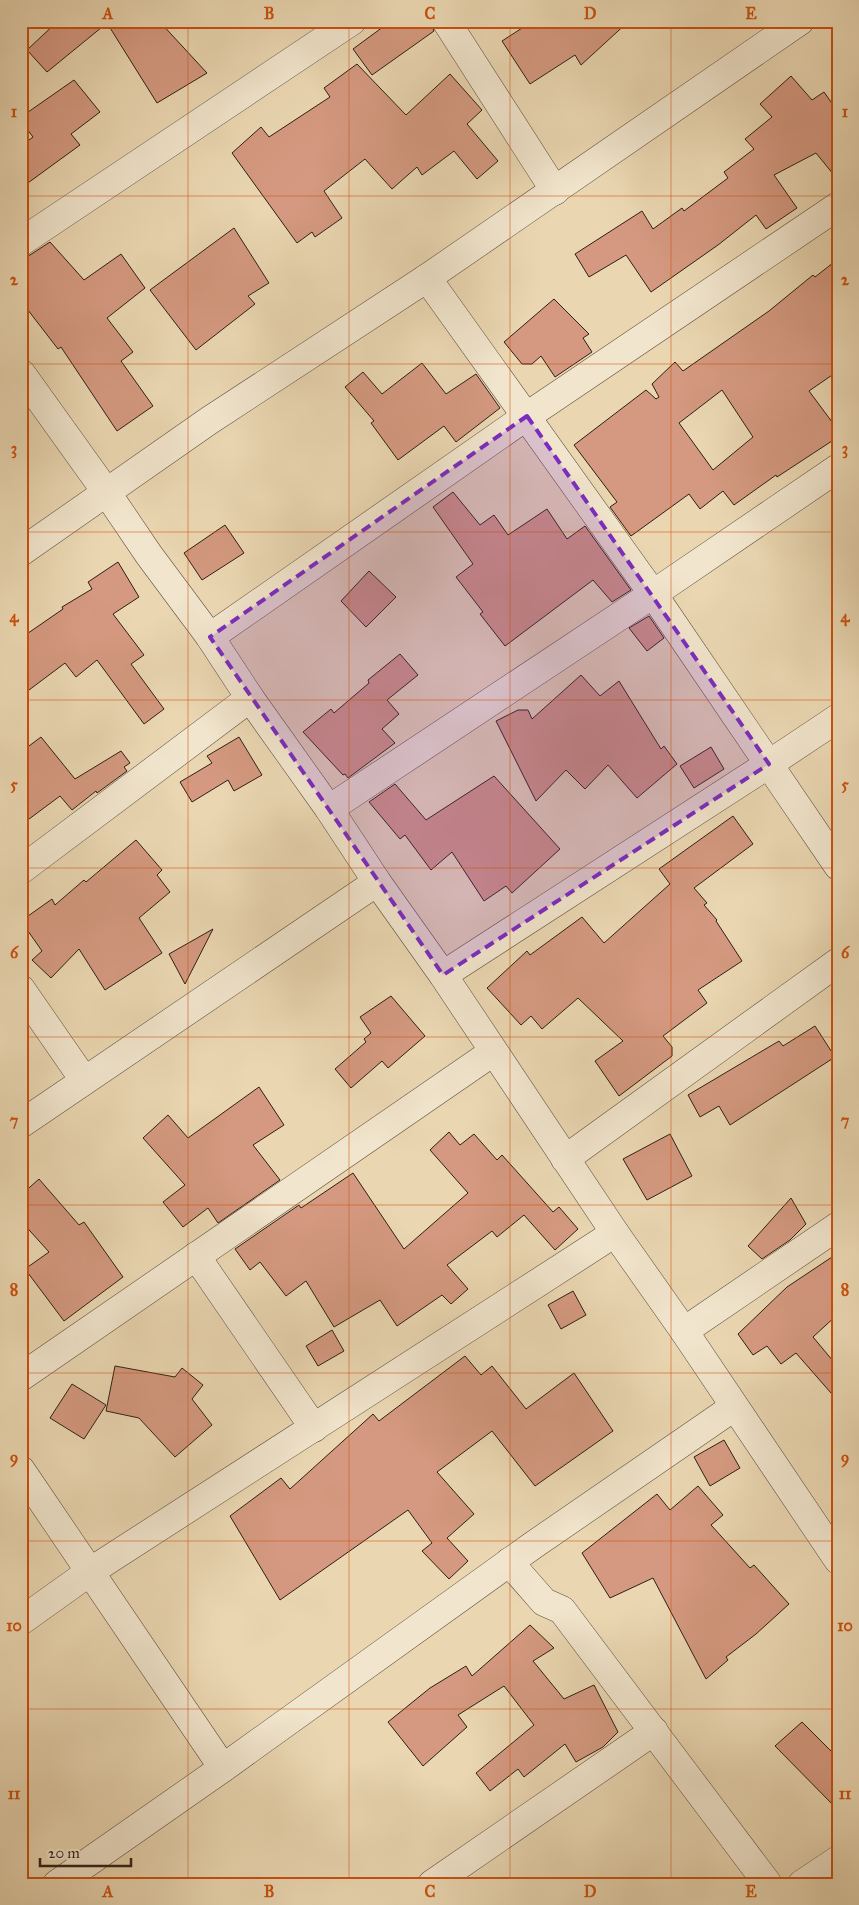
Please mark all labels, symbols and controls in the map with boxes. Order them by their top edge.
text: A [102,4,114,23]
text: B [264,4,274,23]
text: C [425,4,436,23]
text: D [584,4,597,23]
text: E [745,4,757,23]
text: 1 [11,102,18,121]
text: 1 [842,102,849,121]
text: 2 [10,270,19,289]
text: 2 [841,270,850,289]
text: 3 [11,439,17,459]
text: 3 [842,439,848,459]
text: 4 [10,607,20,627]
text: 4 [841,607,851,627]
text: 5 [10,775,18,794]
text: 5 [841,775,849,794]
text: 6 [10,943,19,962]
text: 6 [841,943,850,962]
text: 7 [10,1111,19,1130]
text: 7 [841,1111,850,1130]
text: 8 [10,1280,18,1299]
text: 8 [841,1280,849,1299]
text: 9 [10,1448,18,1468]
text: 9 [841,1448,849,1468]
text: 10 [6,1616,22,1635]
text: 10 [837,1616,853,1635]
text: 11 [8,1784,21,1803]
text: 11 [839,1784,852,1803]
scale bar [40,1835,131,1867]
text: 20 m [48,1844,80,1862]
text: A [102,1882,114,1901]
text: B [264,1882,274,1901]
text: C [425,1882,436,1901]
text: D [584,1882,597,1901]
text: E [745,1882,757,1901]

